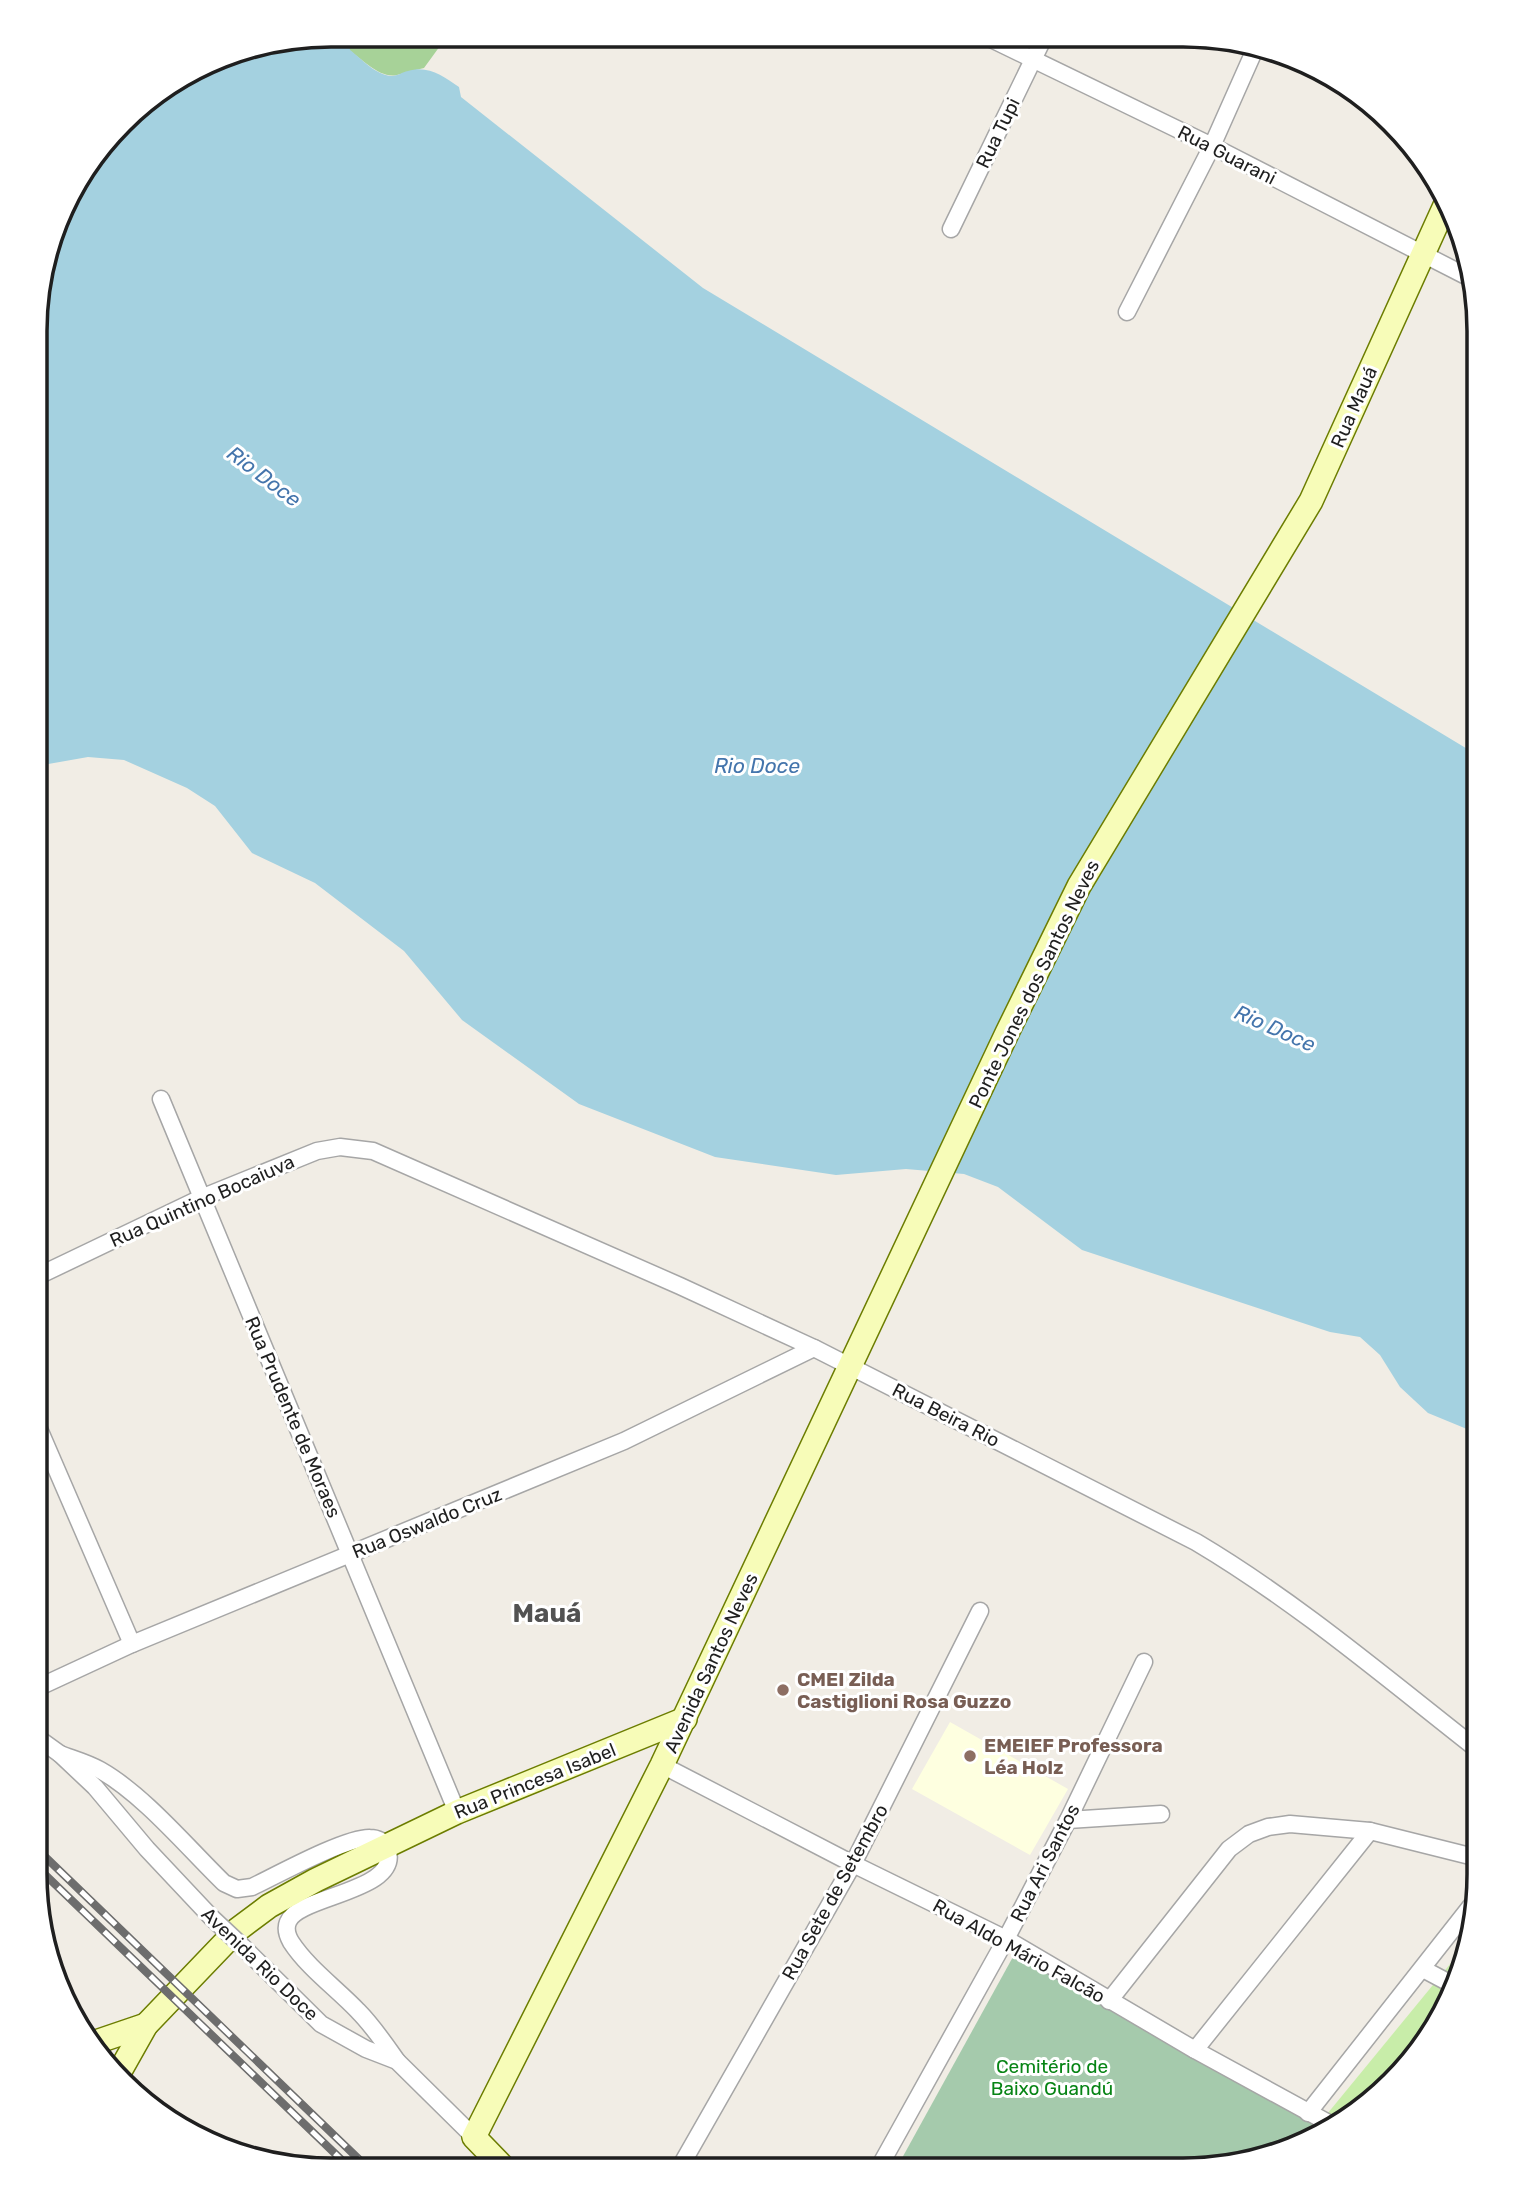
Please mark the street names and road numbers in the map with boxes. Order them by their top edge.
street label: Rua Tupi [971,94,1025,172]
street label: Rua Guarani [1174,120,1280,190]
street label: Rua Mauá [1326,363,1382,451]
street label: Ponte Jones dos Santos Neves [964,856,1104,1112]
street label: Rua Quintino Bocaiuva [106,1150,298,1252]
street label: Rua Prudente de Moraes [240,1313,346,1521]
street label: Rua Beira Rio [889,1378,1003,1452]
street label: Rua Oswaldo Cruz [349,1483,505,1563]
street label: Avenida Santos Neves [659,1569,763,1757]
street label: Rua Princesa Isabel [451,1738,619,1824]
street label: Rua Sete de Setembro [777,1800,893,1984]
street label: Rua Ari Santos [1005,1800,1085,1926]
street label: Rua Aldo Mário Falcão [929,1894,1109,2008]
street label: Avenida Rio Doce [197,1902,323,2026]

